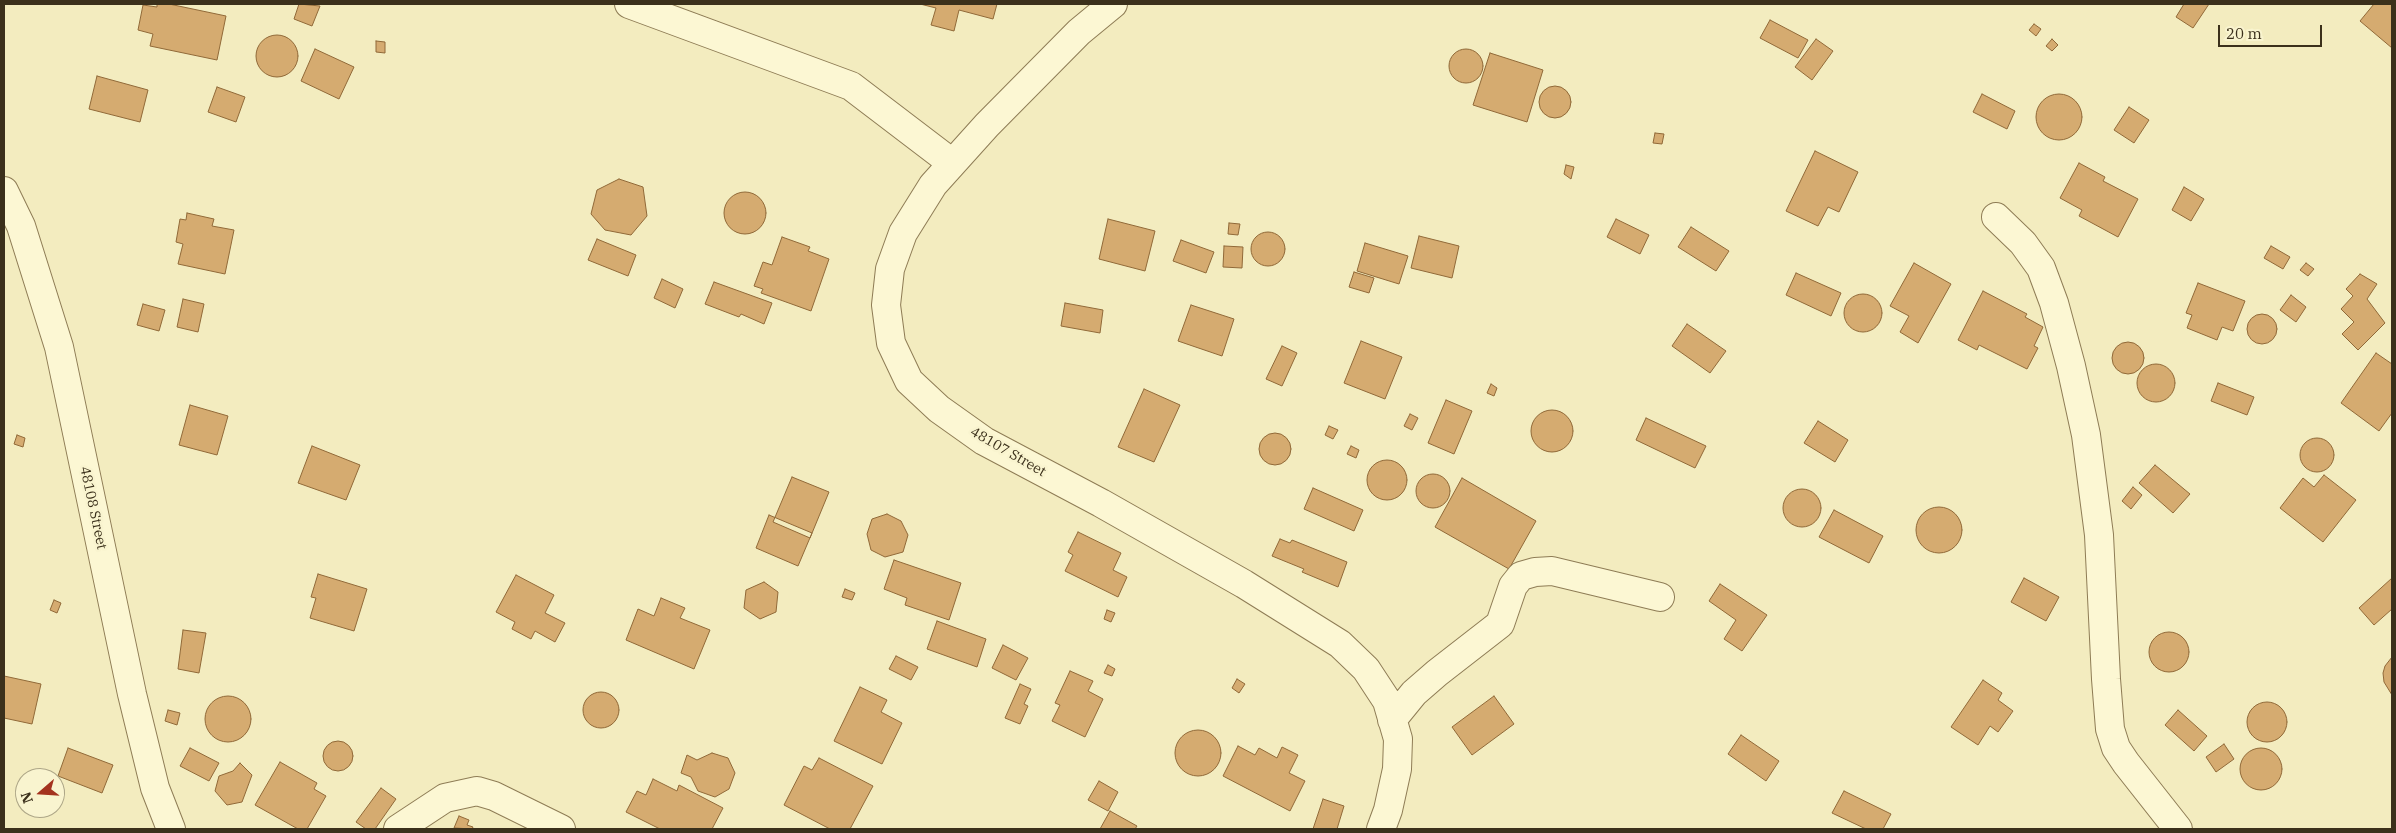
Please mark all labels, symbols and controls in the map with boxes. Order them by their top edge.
scale bar [2221,15,2325,47]
text: 20 m [2226,24,2262,43]
street label: 48107 Street [967,424,1049,480]
street label: 48108 Street [76,465,110,551]
north arrow [15,768,65,818]
text: N [16,789,37,806]

